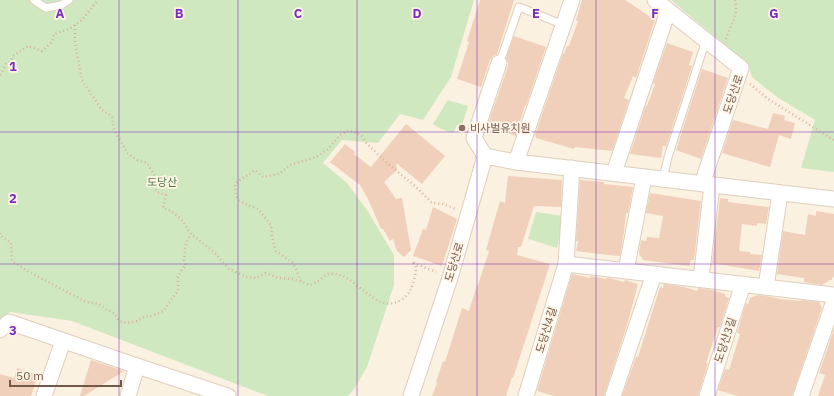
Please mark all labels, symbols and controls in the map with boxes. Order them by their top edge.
text: A [56,5,65,22]
text: B [175,5,184,22]
text: C [294,5,303,22]
text: D [412,5,422,22]
text: E [532,5,540,22]
text: F [651,5,659,22]
text: G [769,5,779,22]
text: 1 [9,58,17,75]
street label: 도당산로 [720,73,746,115]
place label: 비사벌유치원 [470,121,531,135]
marker: 비사벌유치원 [457,123,467,133]
park label: 도당산 [147,175,177,189]
text: 2 [9,190,17,207]
street label: 도당산로 [441,241,467,283]
street label: 도당산4길 [532,305,560,355]
street label: 도당산3길 [711,315,739,365]
text: 3 [9,322,17,339]
scale bar [10,362,121,388]
text: 50 m [16,368,44,383]

